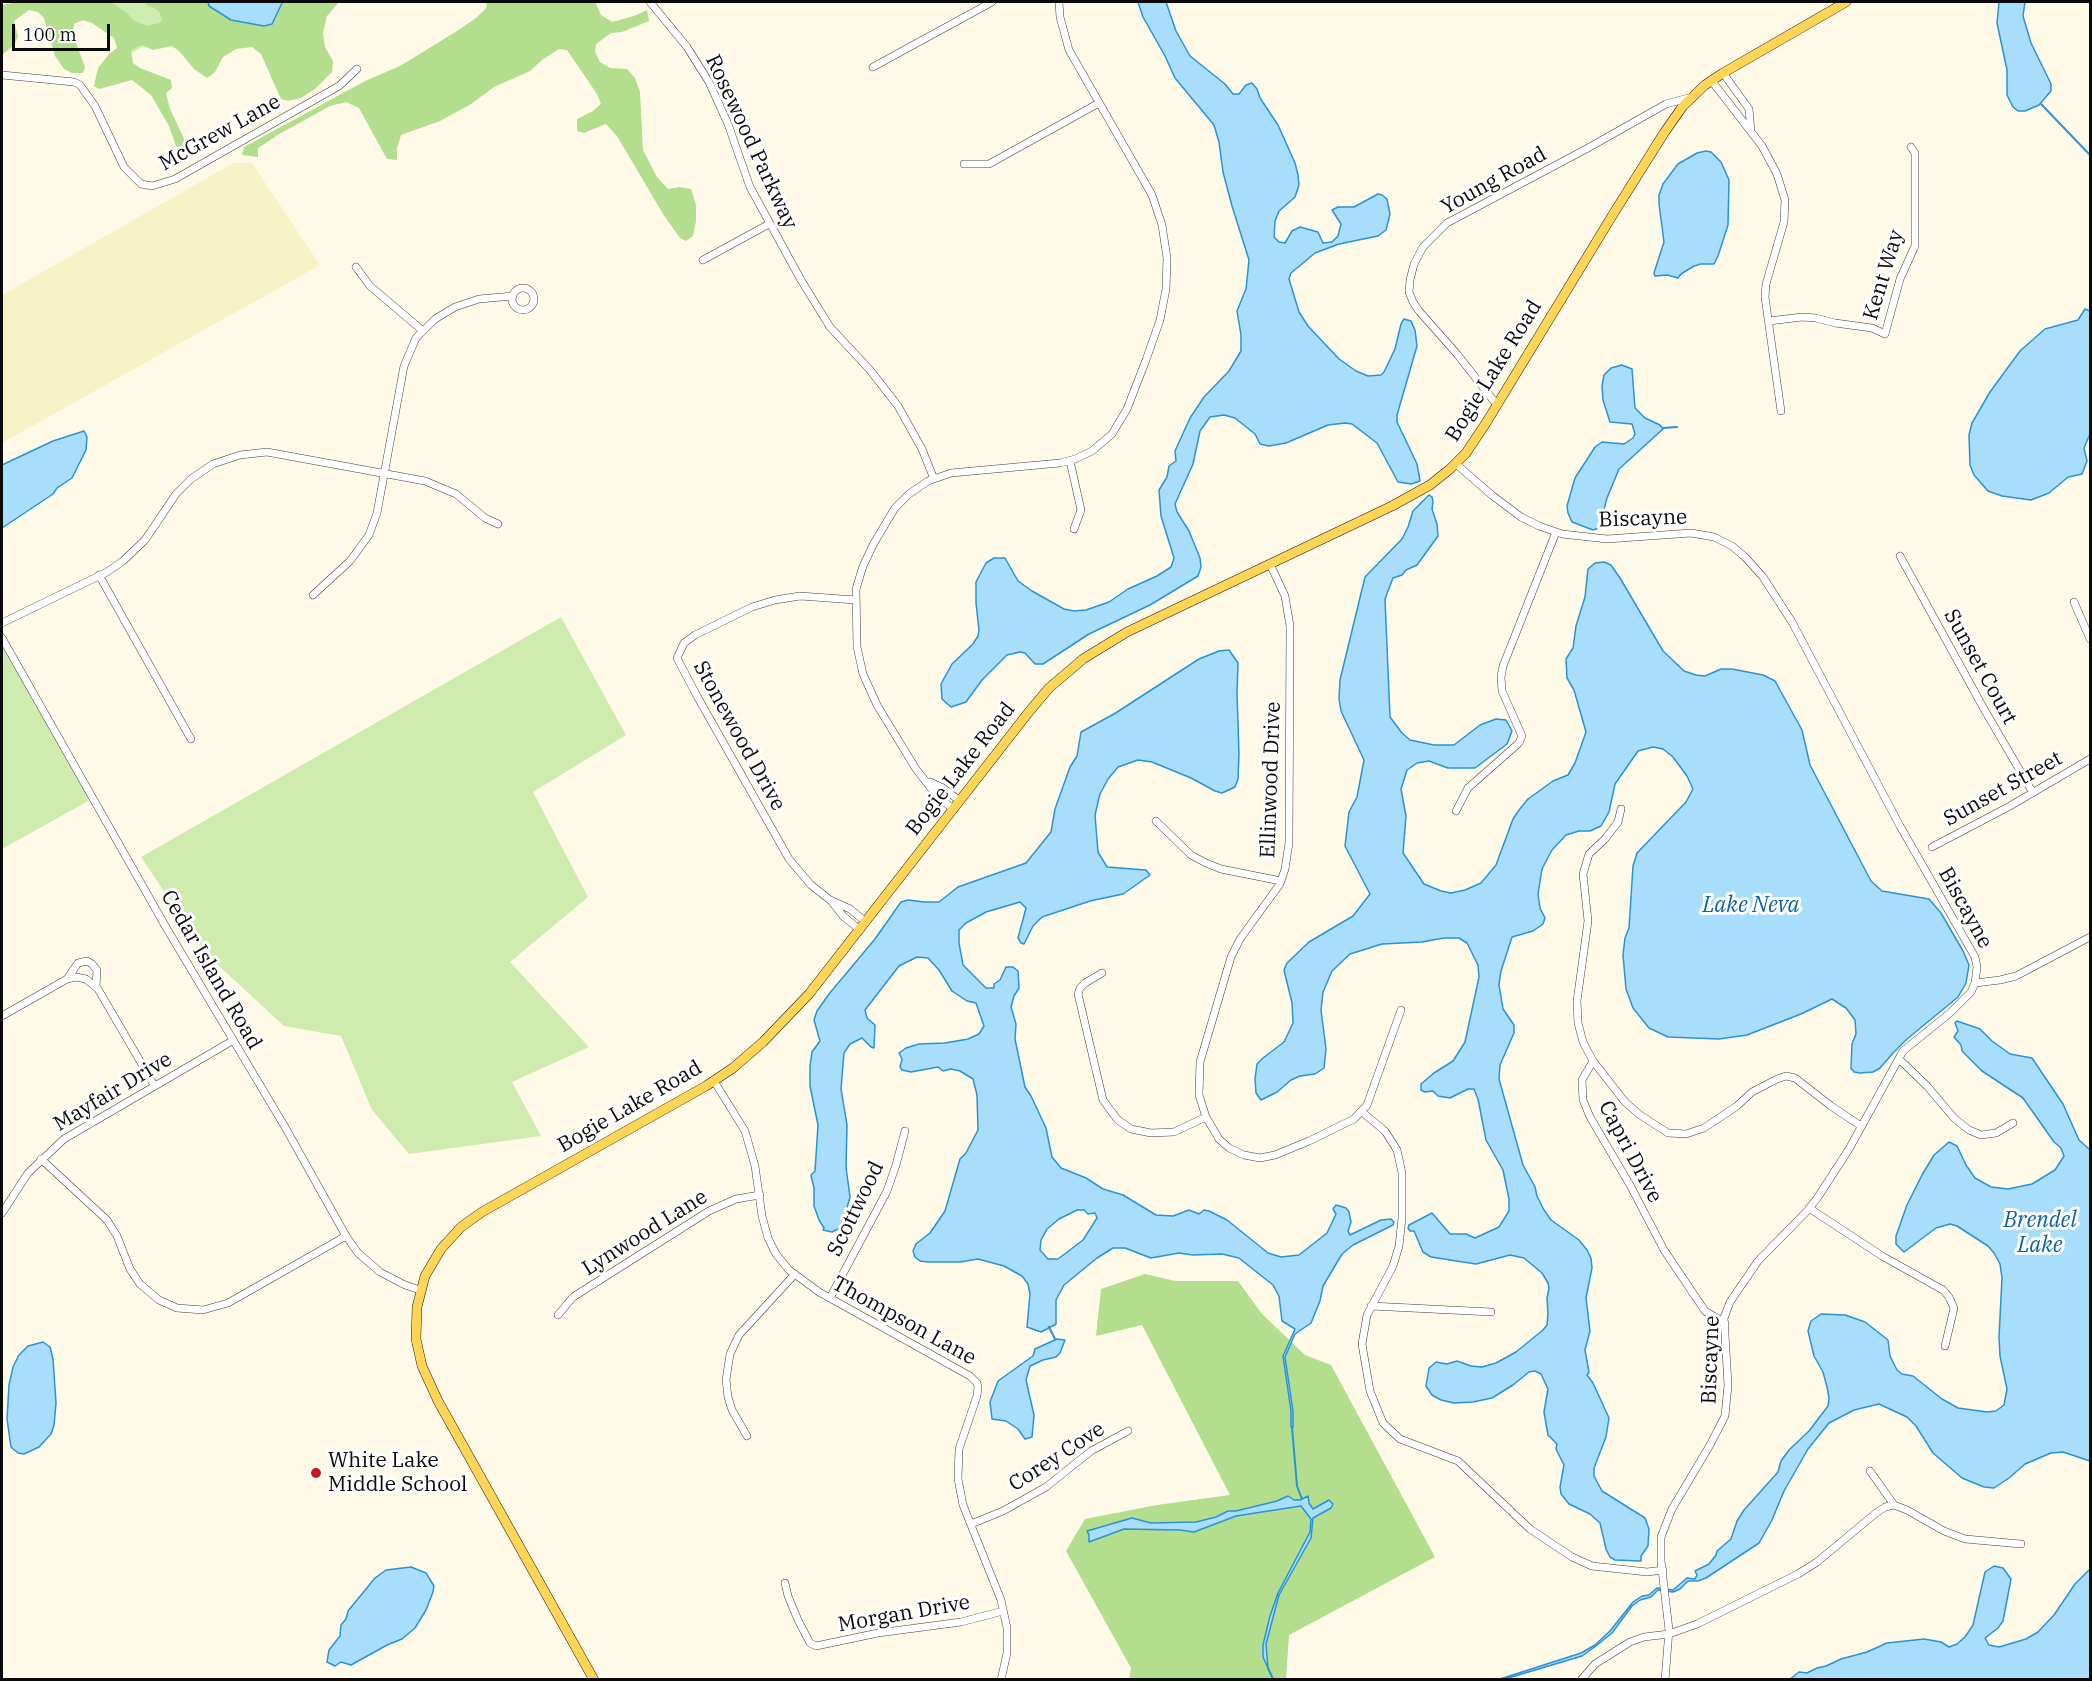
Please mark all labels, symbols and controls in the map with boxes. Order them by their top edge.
scale bar [15,12,112,50]
text: 100 m [23,23,77,46]
street label: Rosewood Parkway [700,51,802,233]
street label: McGrew Lane [155,89,285,177]
street label: Young Road [1437,142,1551,220]
street label: Kent Way [1858,227,1910,323]
street label: Bogie Lake Road [1440,296,1548,446]
street label: Biscayne [1598,505,1688,533]
street label: Sunset Court [1938,605,2022,729]
street label: Stonewood Drive [687,657,791,815]
street label: Bogie Lake Road [901,697,1021,841]
street label: Ellinwood Drive [1256,701,1286,859]
street label: Sunset Street [1939,746,2067,832]
street label: Biscayne [1932,863,1998,953]
street label: Cedar Island Road [155,886,267,1054]
water label: Lake Neva [1702,893,1800,919]
street label: Mayfair Drive [49,1047,177,1137]
street label: Bogie Lake Road [553,1056,707,1158]
street label: Capri Drive [1593,1097,1667,1207]
street label: Scottwood [822,1157,890,1261]
street label: Lynwood Lane [578,1184,712,1282]
water label: Brendel Lake [2003,1208,2077,1260]
street label: Thompson Lane [828,1271,980,1371]
street label: Biscayne [1697,1315,1725,1405]
street label: Corey Cove [1004,1417,1110,1497]
place label: White Lake Middle School [328,1448,467,1498]
marker: White Lake Middle School [309,1466,323,1480]
street label: Morgan Drive [836,1590,972,1638]

